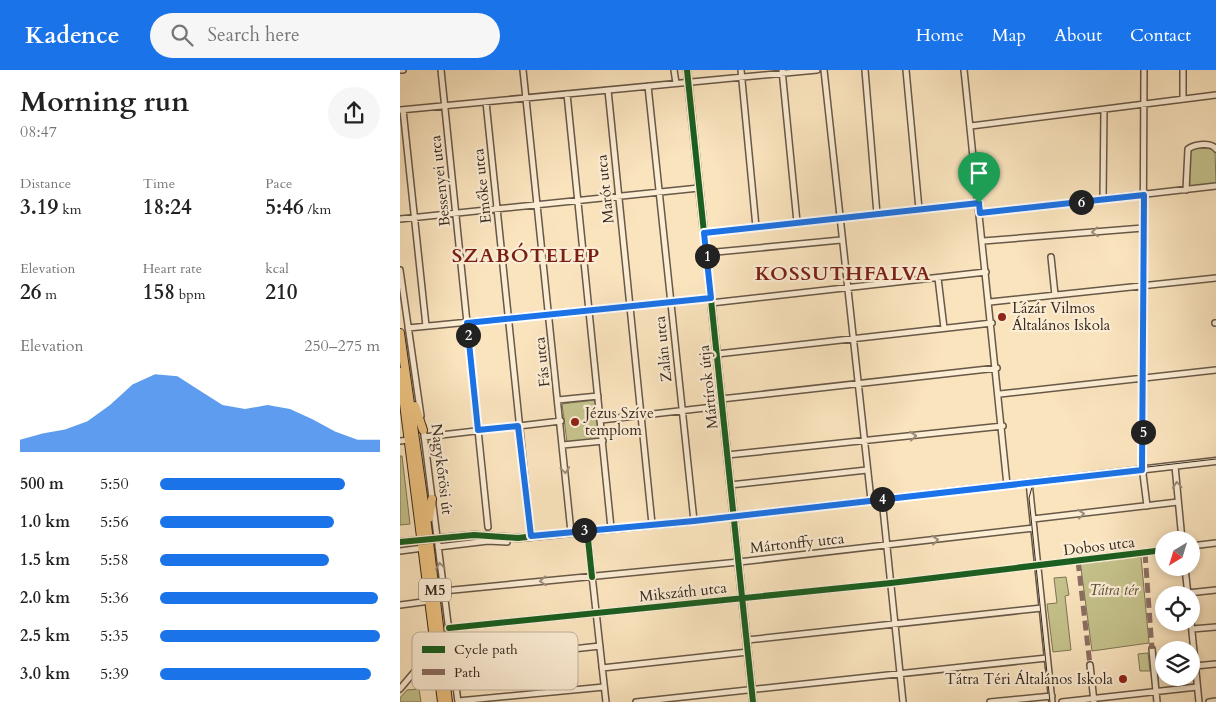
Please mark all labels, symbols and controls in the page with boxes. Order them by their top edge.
search box [150,13,500,58]
text: Kadence [25,19,120,52]
icon: search [168,21,196,49]
text: Search here [208,22,300,48]
text: Home [916,23,964,48]
text: Map [992,23,1026,48]
text: About [1054,23,1102,48]
text: Contact [1130,23,1191,48]
text: Morning run [20,83,189,121]
button: share [328,87,380,139]
text: 08:47 [20,121,57,143]
street label: Bessenyei utca [425,134,455,228]
street label: Emőke utca [468,147,496,224]
pin [958,152,1000,203]
street label: Marót utca [591,153,619,224]
icon: arrive [965,159,993,187]
text: Distance [20,174,71,193]
text: Time [143,174,175,193]
text: Pace [265,174,292,193]
pin: 6 [1068,190,1094,214]
text: 3.19 [20,193,58,222]
text: 18:24 [143,193,192,222]
text: 5:46 [265,193,304,222]
text: 6 [1078,193,1085,212]
text: km [58,200,81,219]
text: /km [304,200,331,219]
one-way arrow [1090,226,1098,237]
district label: SZABÓTELEP [452,242,600,269]
pin: 1 [694,244,720,268]
text: 1 [704,247,711,266]
text: Elevation [20,259,76,278]
text: Heart rate [143,259,202,278]
text: kcal [265,259,289,278]
district label: KOSSUTHFALVA [755,260,931,287]
text: 26 [20,278,42,307]
text: 158 [143,278,175,307]
text: 210 [265,278,298,307]
text: m [42,285,57,304]
text: bpm [175,285,206,304]
place label: Lázár Vilmos Általános Iskola [1012,298,1111,335]
marker: Lázár Vilmos Általános Iskola [996,311,1008,323]
street label: Zalán utca [650,314,676,383]
pin: 2 [456,322,480,348]
text: 2 [465,326,472,345]
text: Elevation [20,335,84,357]
text: 250–275 m [304,335,380,357]
street label: Fás utca [529,335,555,388]
street label: Mártírok útja [694,344,722,430]
place label: Jézus Szíve templom [583,403,654,440]
marker: Jézus Szíve templom [569,416,581,428]
pin: 5 [1130,420,1156,444]
street label: Nagykőrösi út [426,422,458,516]
text: 5 [1140,423,1147,442]
one-way arrow [910,431,918,442]
one-way arrow [559,466,570,474]
text: 500 m [20,473,64,495]
text: 5:50 [100,473,129,495]
one-way arrow [1172,481,1183,489]
pin: 4 [870,486,894,512]
text: 4 [879,490,886,509]
one-way arrow [1077,509,1086,519]
text: 1.0 km [20,511,70,533]
text: 5:56 [100,511,129,533]
pin: 3 [572,518,596,542]
text: 3 [581,521,588,540]
street label: Mártonffy utca [749,528,846,558]
north arrow [1155,531,1200,576]
map controls [1155,531,1200,686]
street label: Dobos utca [1062,532,1136,560]
one-way arrow [931,535,939,546]
text: 1.5 km [20,549,70,571]
text: 5:58 [100,549,129,571]
one-way arrow [435,561,446,569]
one-way arrow [539,576,547,587]
street label: Mikszáth utca [638,577,728,607]
road number: M5 [419,578,451,602]
park label: Tátra tér [1089,580,1140,600]
button: locate [1155,586,1200,631]
text: 2.0 km [20,587,70,609]
text: 5:36 [100,587,129,609]
text: 2.5 km [20,625,70,647]
text: 5:35 [100,625,129,647]
legend [412,632,578,690]
text: Cycle path [454,640,518,659]
button: layers [1155,641,1200,686]
text: 3.0 km [20,663,70,685]
text: 5:39 [100,663,129,685]
text: Path [454,663,481,682]
place label: Tátra Téri Általános Iskola [945,669,1114,689]
marker: Tátra Téri Általános Iskola [1117,673,1129,685]

